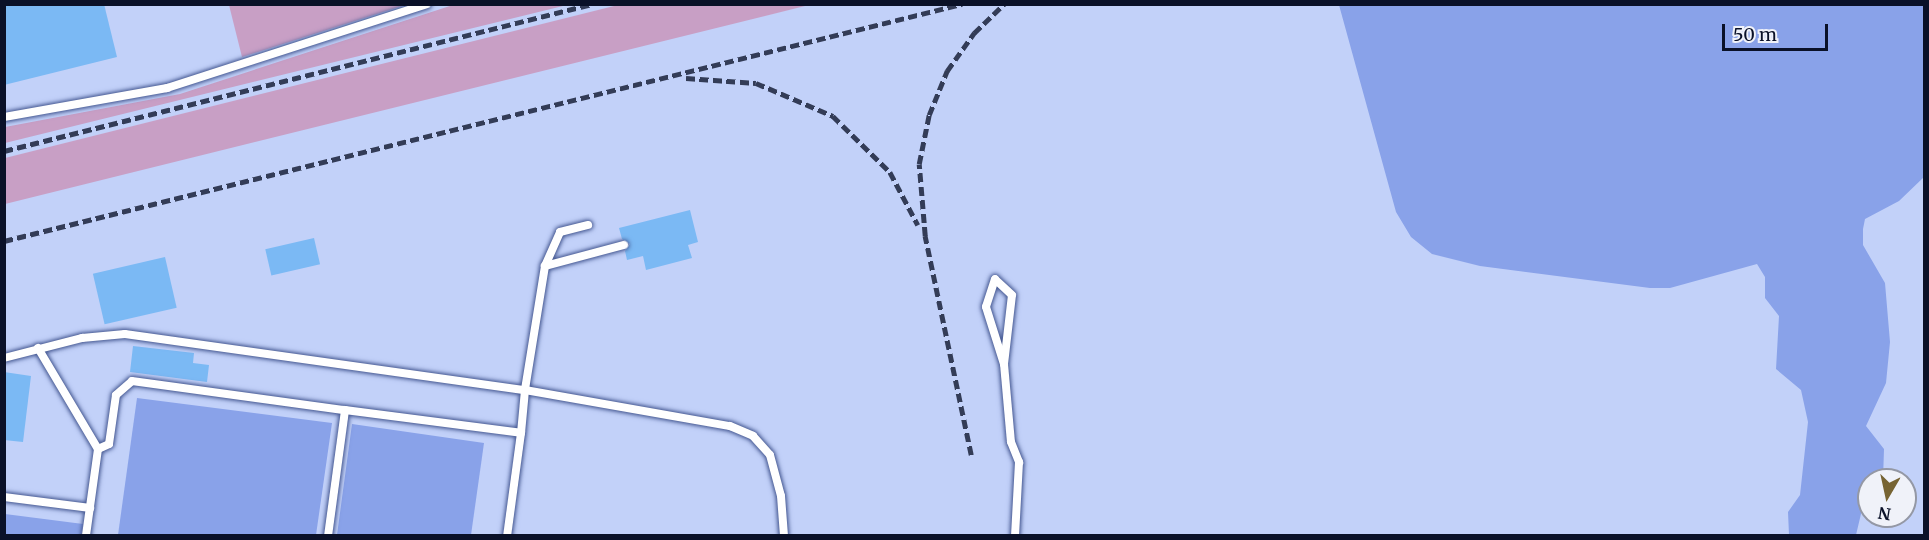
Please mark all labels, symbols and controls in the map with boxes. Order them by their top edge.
scale bar [1725,12,1832,50]
text: 50 m [1733,23,1777,46]
north arrow [1857,468,1917,528]
text: N [1877,503,1892,525]

